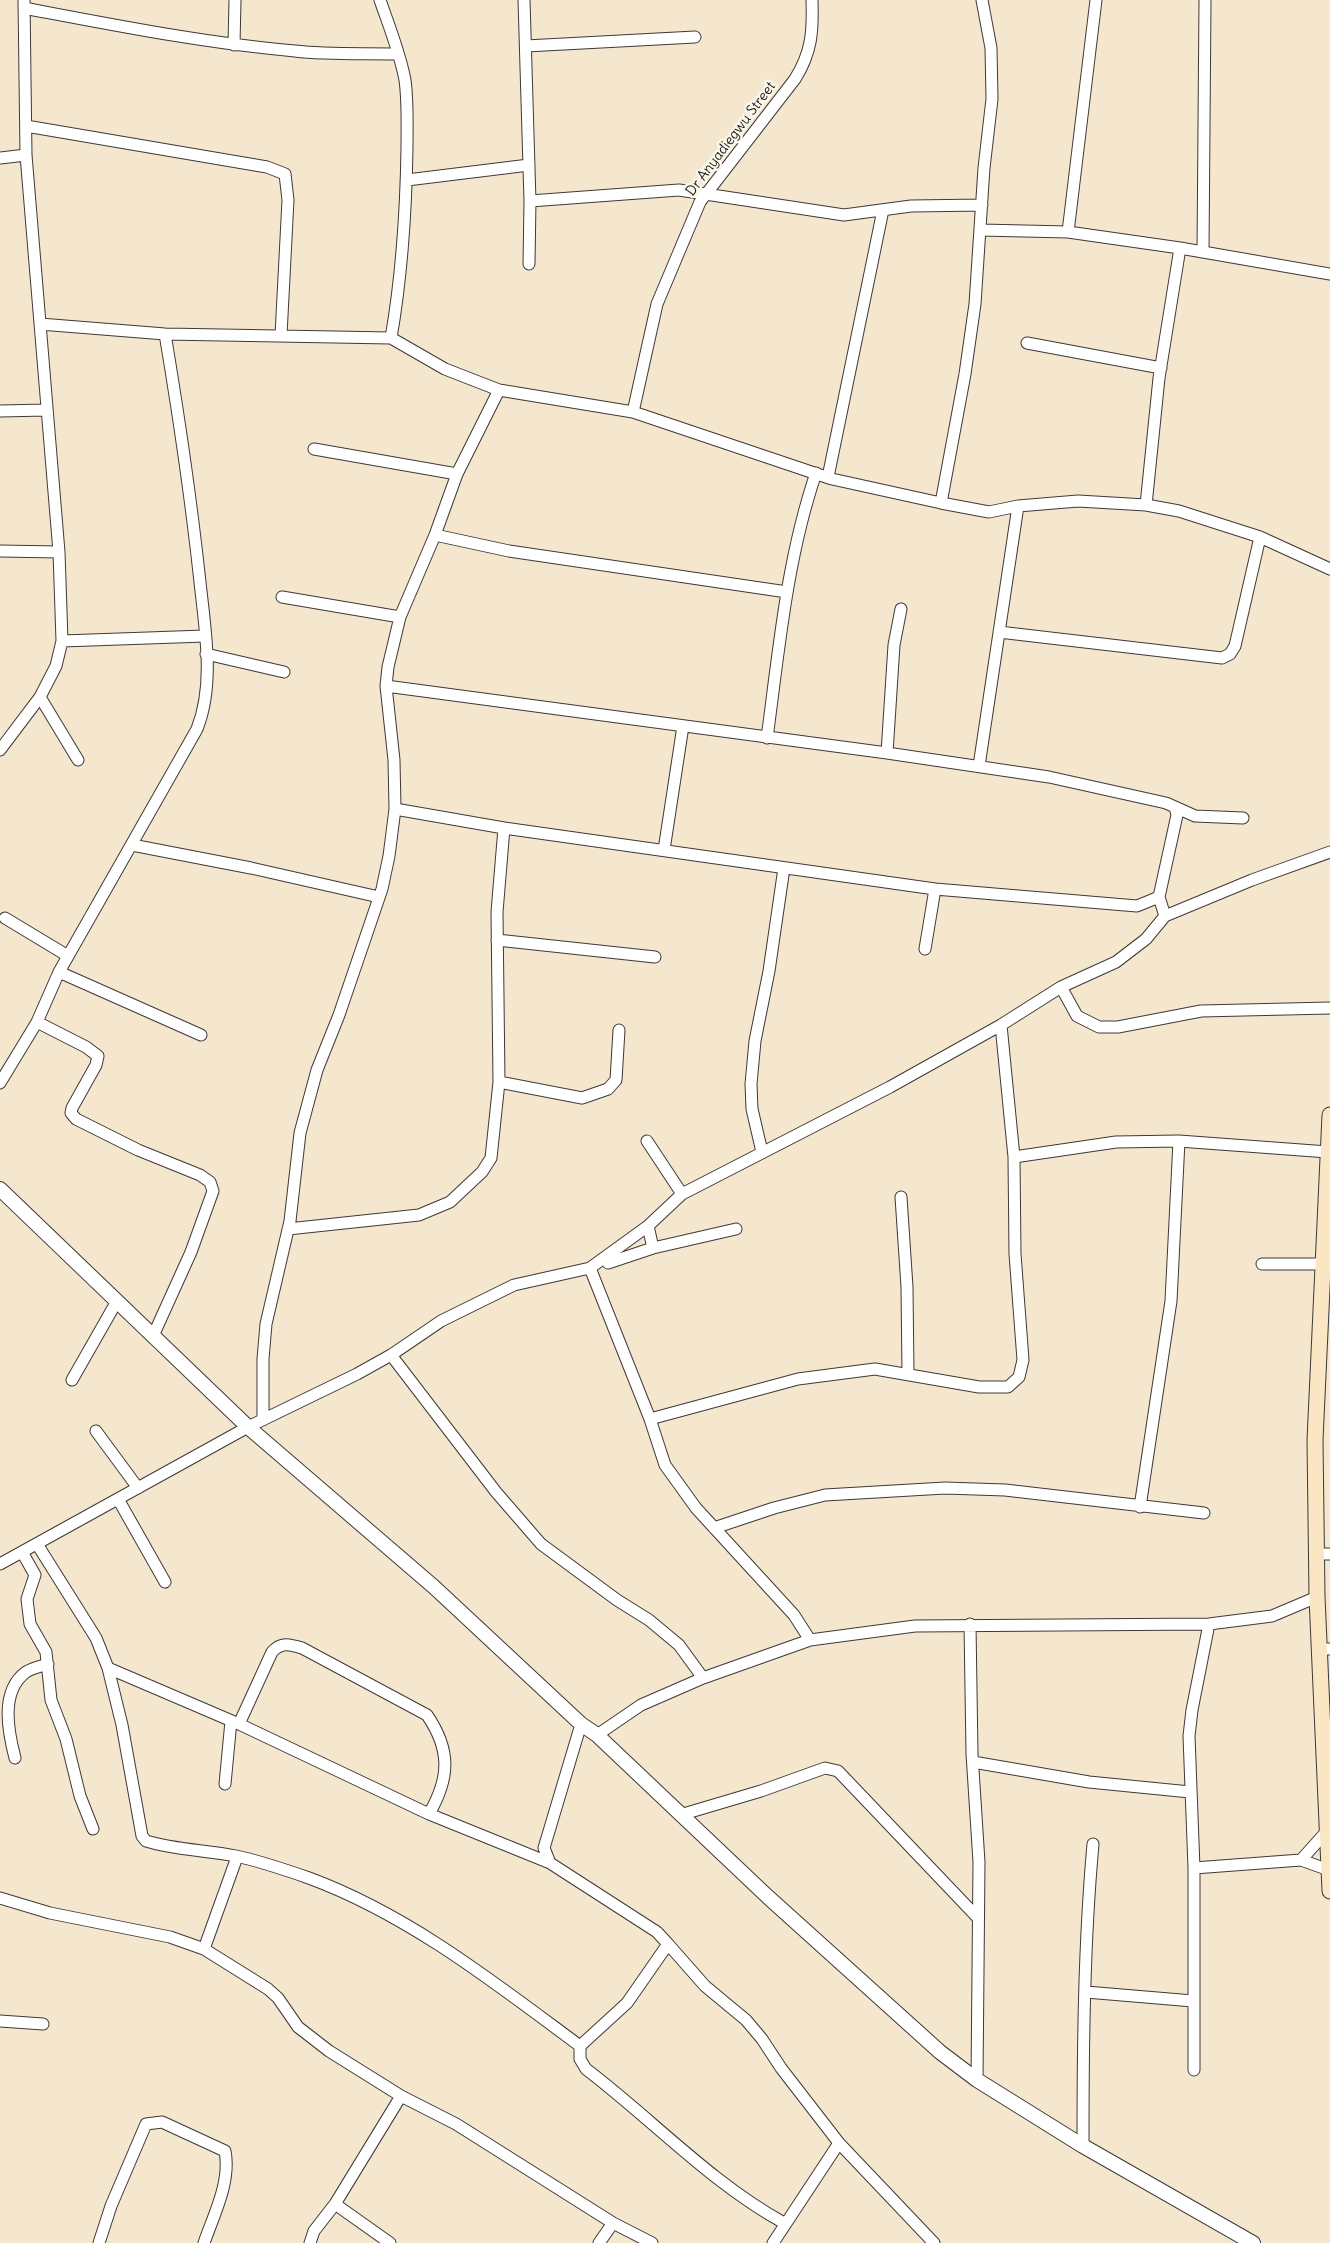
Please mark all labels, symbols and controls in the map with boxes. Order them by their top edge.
street label: Dr Anyadiegwu Street [683,79,779,199]

